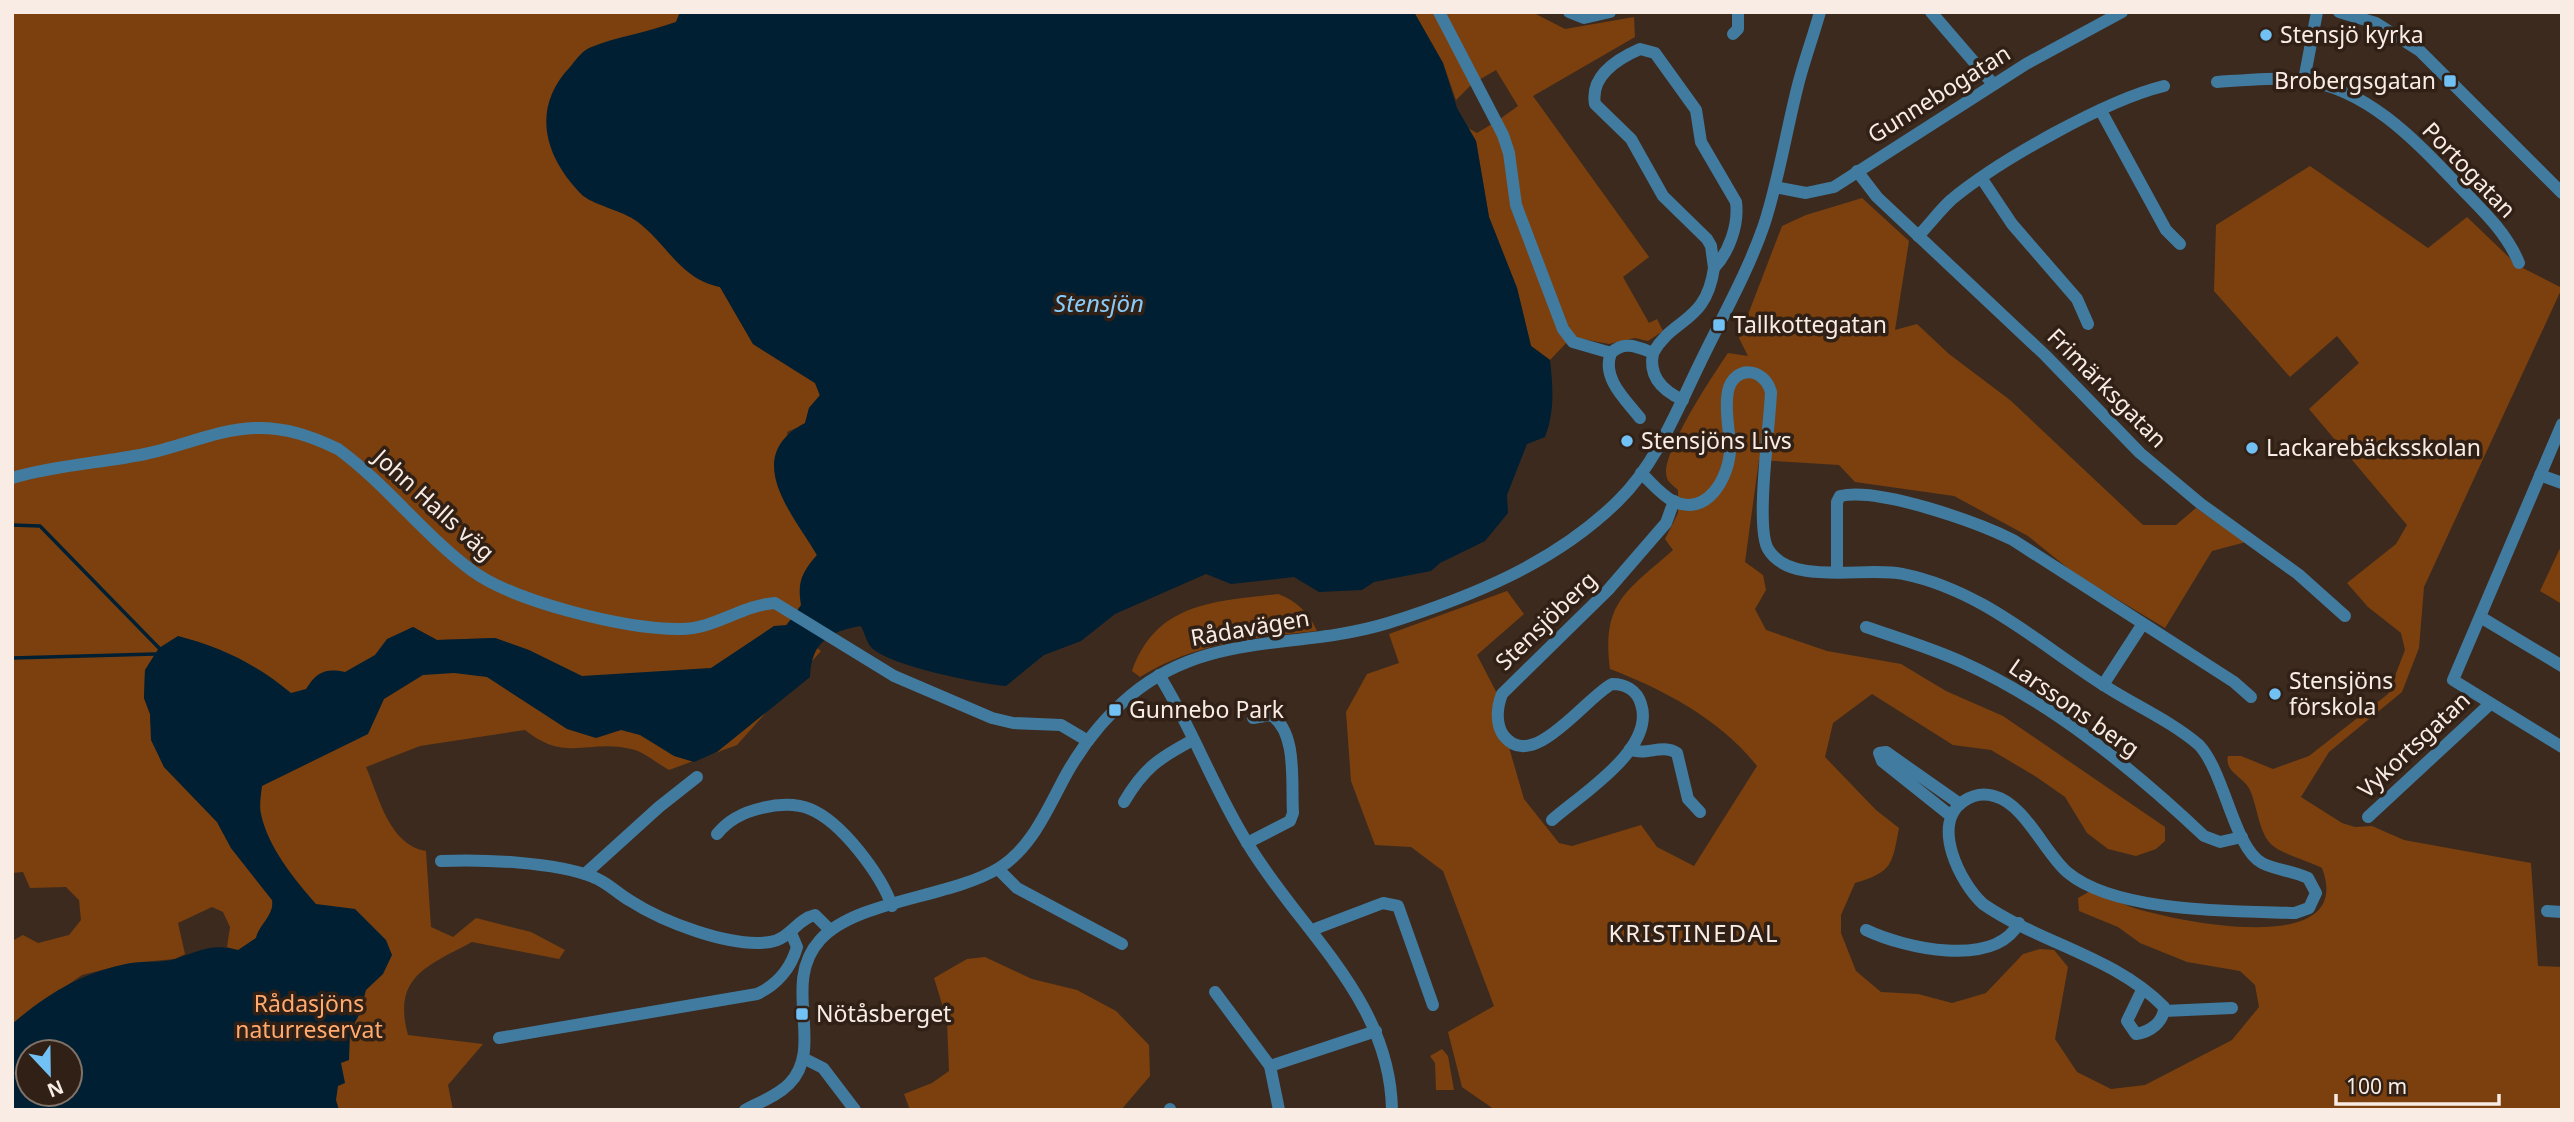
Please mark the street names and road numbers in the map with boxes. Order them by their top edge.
street label: Gunnebogatan [1861,36,2016,150]
street label: Portogatan [2416,114,2524,224]
street label: Frimärksgatan [2041,320,2175,454]
street label: John Halls väg [366,440,502,567]
street label: Stensjöberg [1488,564,1603,677]
street label: Rådavägen [1188,601,1312,653]
street label: Larssons berg [2003,650,2146,764]
street label: Vykortsgatan [2350,684,2477,805]

